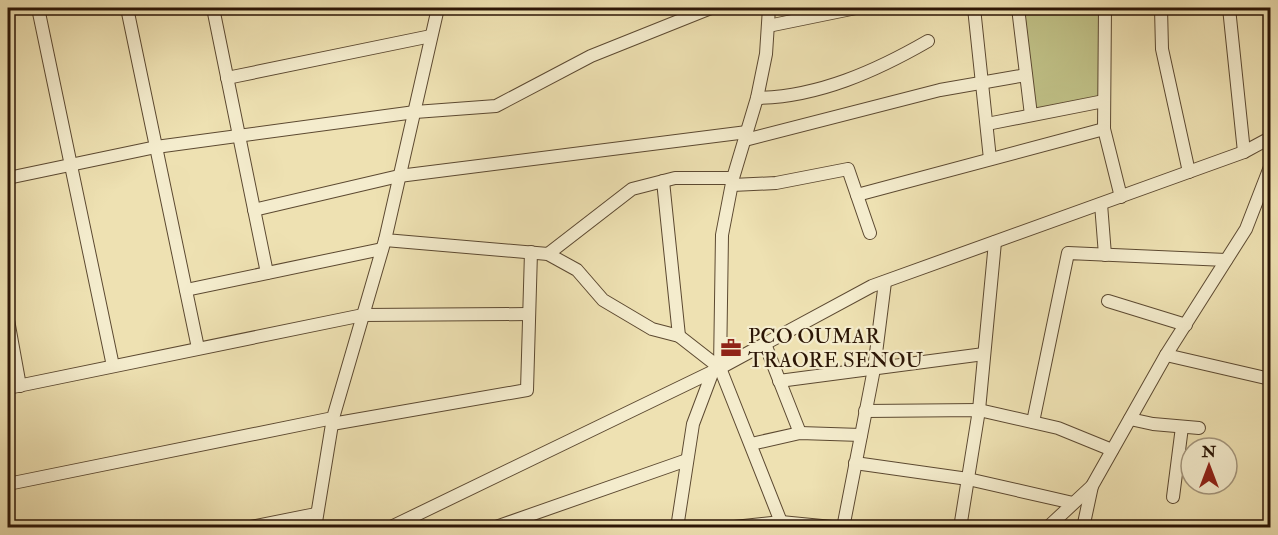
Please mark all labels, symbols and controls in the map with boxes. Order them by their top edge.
place label: PCO OUMAR TRAORE SENOU [748,323,923,374]
office icon: PCO OUMAR TRAORE SENOU [719,336,743,360]
north arrow [1179,436,1239,496]
text: N [1201,442,1217,462]

